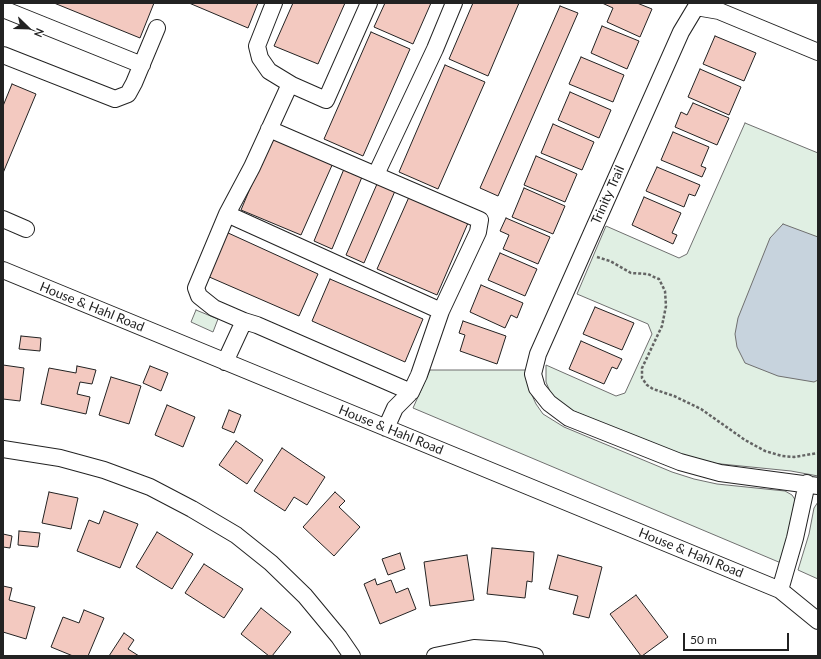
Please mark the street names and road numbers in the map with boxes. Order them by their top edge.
street label: Trinity Trail [588,163,628,227]
street label: House & Hahl Road [37,279,147,335]
street label: House & Hahl Road [336,402,446,458]
street label: House & Hahl Road [636,525,746,581]

